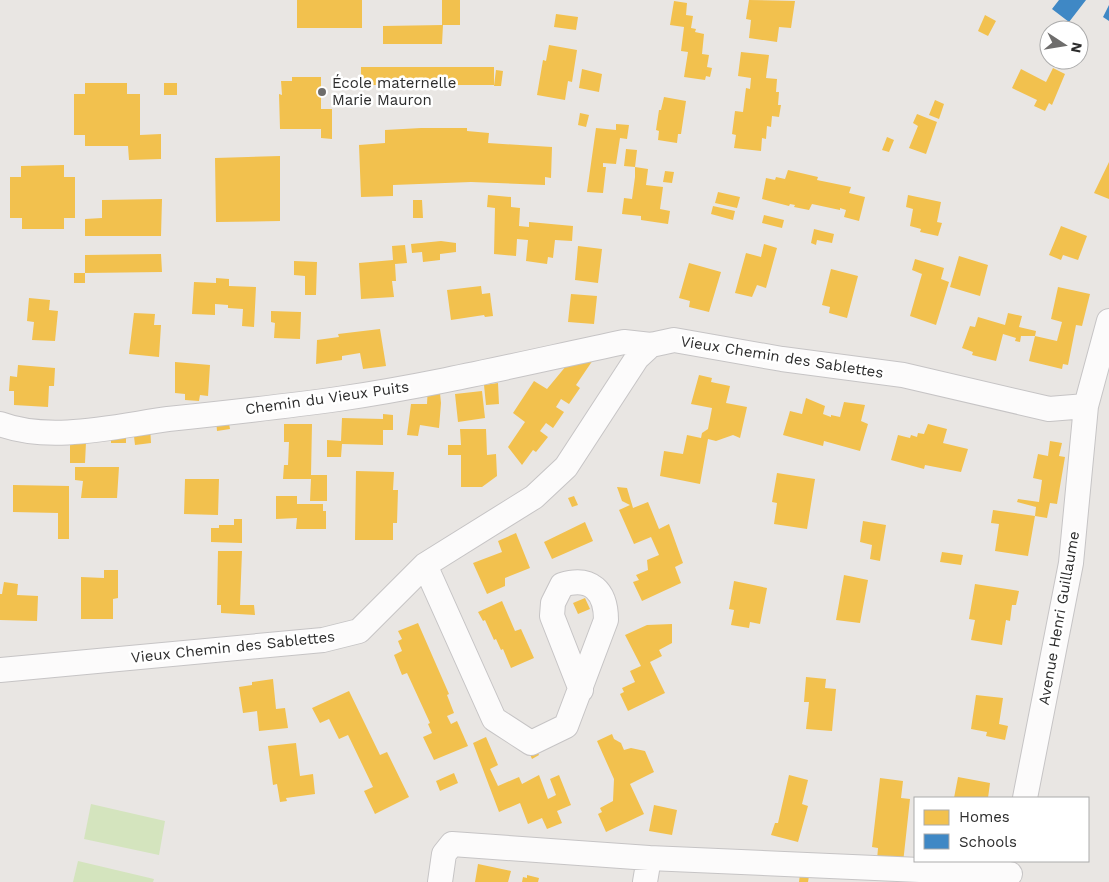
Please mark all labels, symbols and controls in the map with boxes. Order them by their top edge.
north arrow [1039,20,1089,70]
text: N [1068,41,1086,54]
place label: École maternelle Marie Mauron [332,74,456,109]
marker: École maternelle Marie Mauron [316,86,328,98]
street label: Vieux Chemin des Sablettes [679,332,885,382]
street label: Chemin du Vieux Puits [244,378,410,418]
street label: Avenue Henri Guillaume [1035,530,1083,706]
street label: Vieux Chemin des Sablettes [130,627,336,667]
legend [914,797,1089,862]
text: Homes [959,808,1010,826]
text: Schools [959,833,1017,851]

